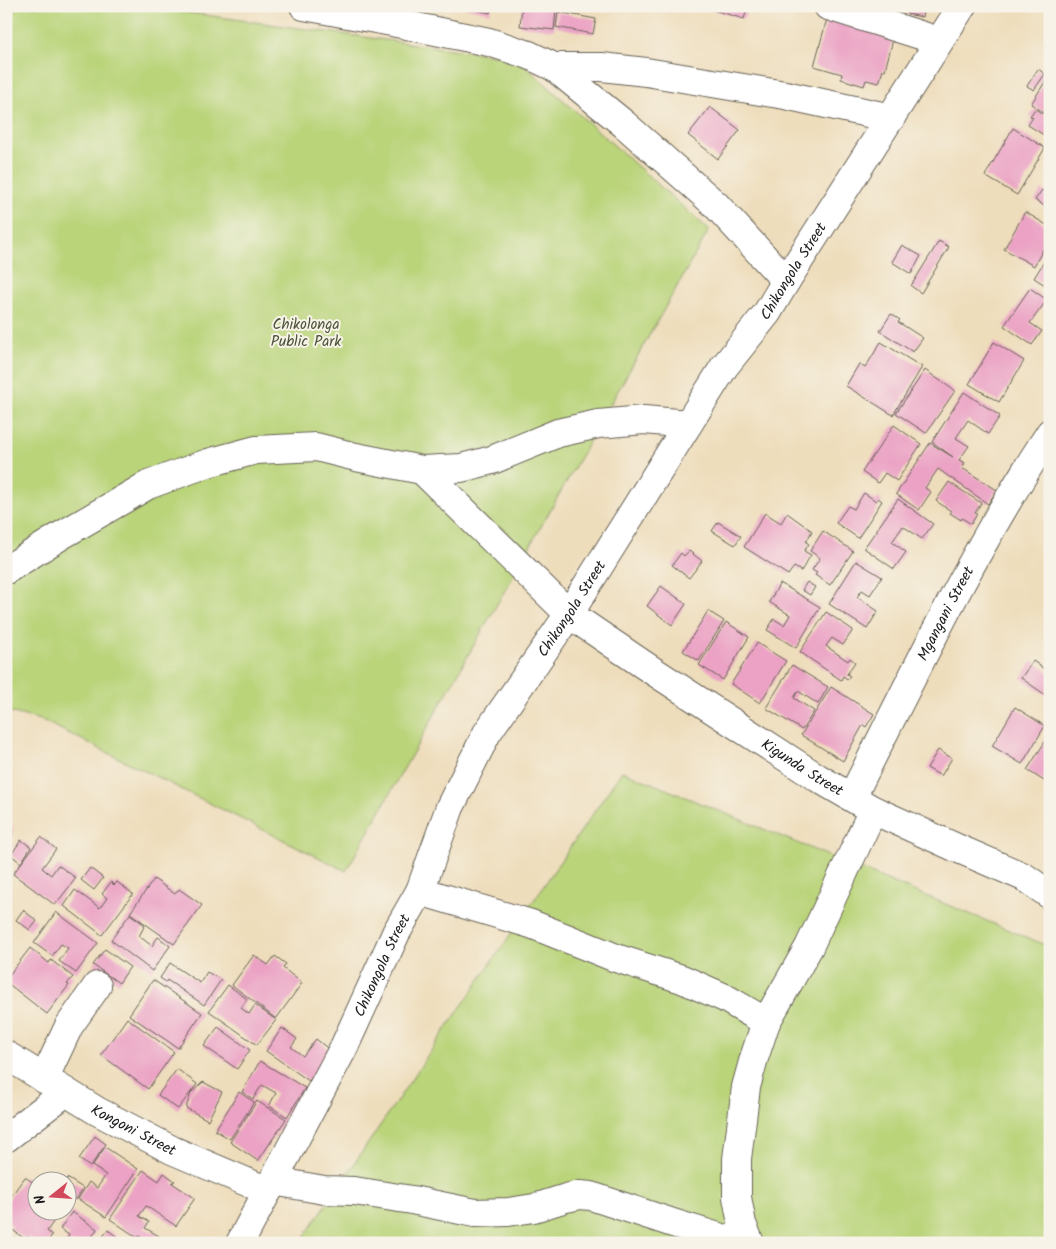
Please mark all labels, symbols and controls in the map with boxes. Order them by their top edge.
street label: Chikongola Street [754,218,834,326]
park label: Chikolonga Public Park [271,313,342,354]
street label: Chikongola Street [532,556,613,662]
street label: Mgangani Street [911,562,981,665]
street label: Kigunda Street [756,733,848,803]
street label: Chikongola Street [348,910,418,1021]
street label: Kongoni Street [86,1099,179,1163]
north arrow [28,1172,78,1222]
text: N [29,1192,52,1207]

